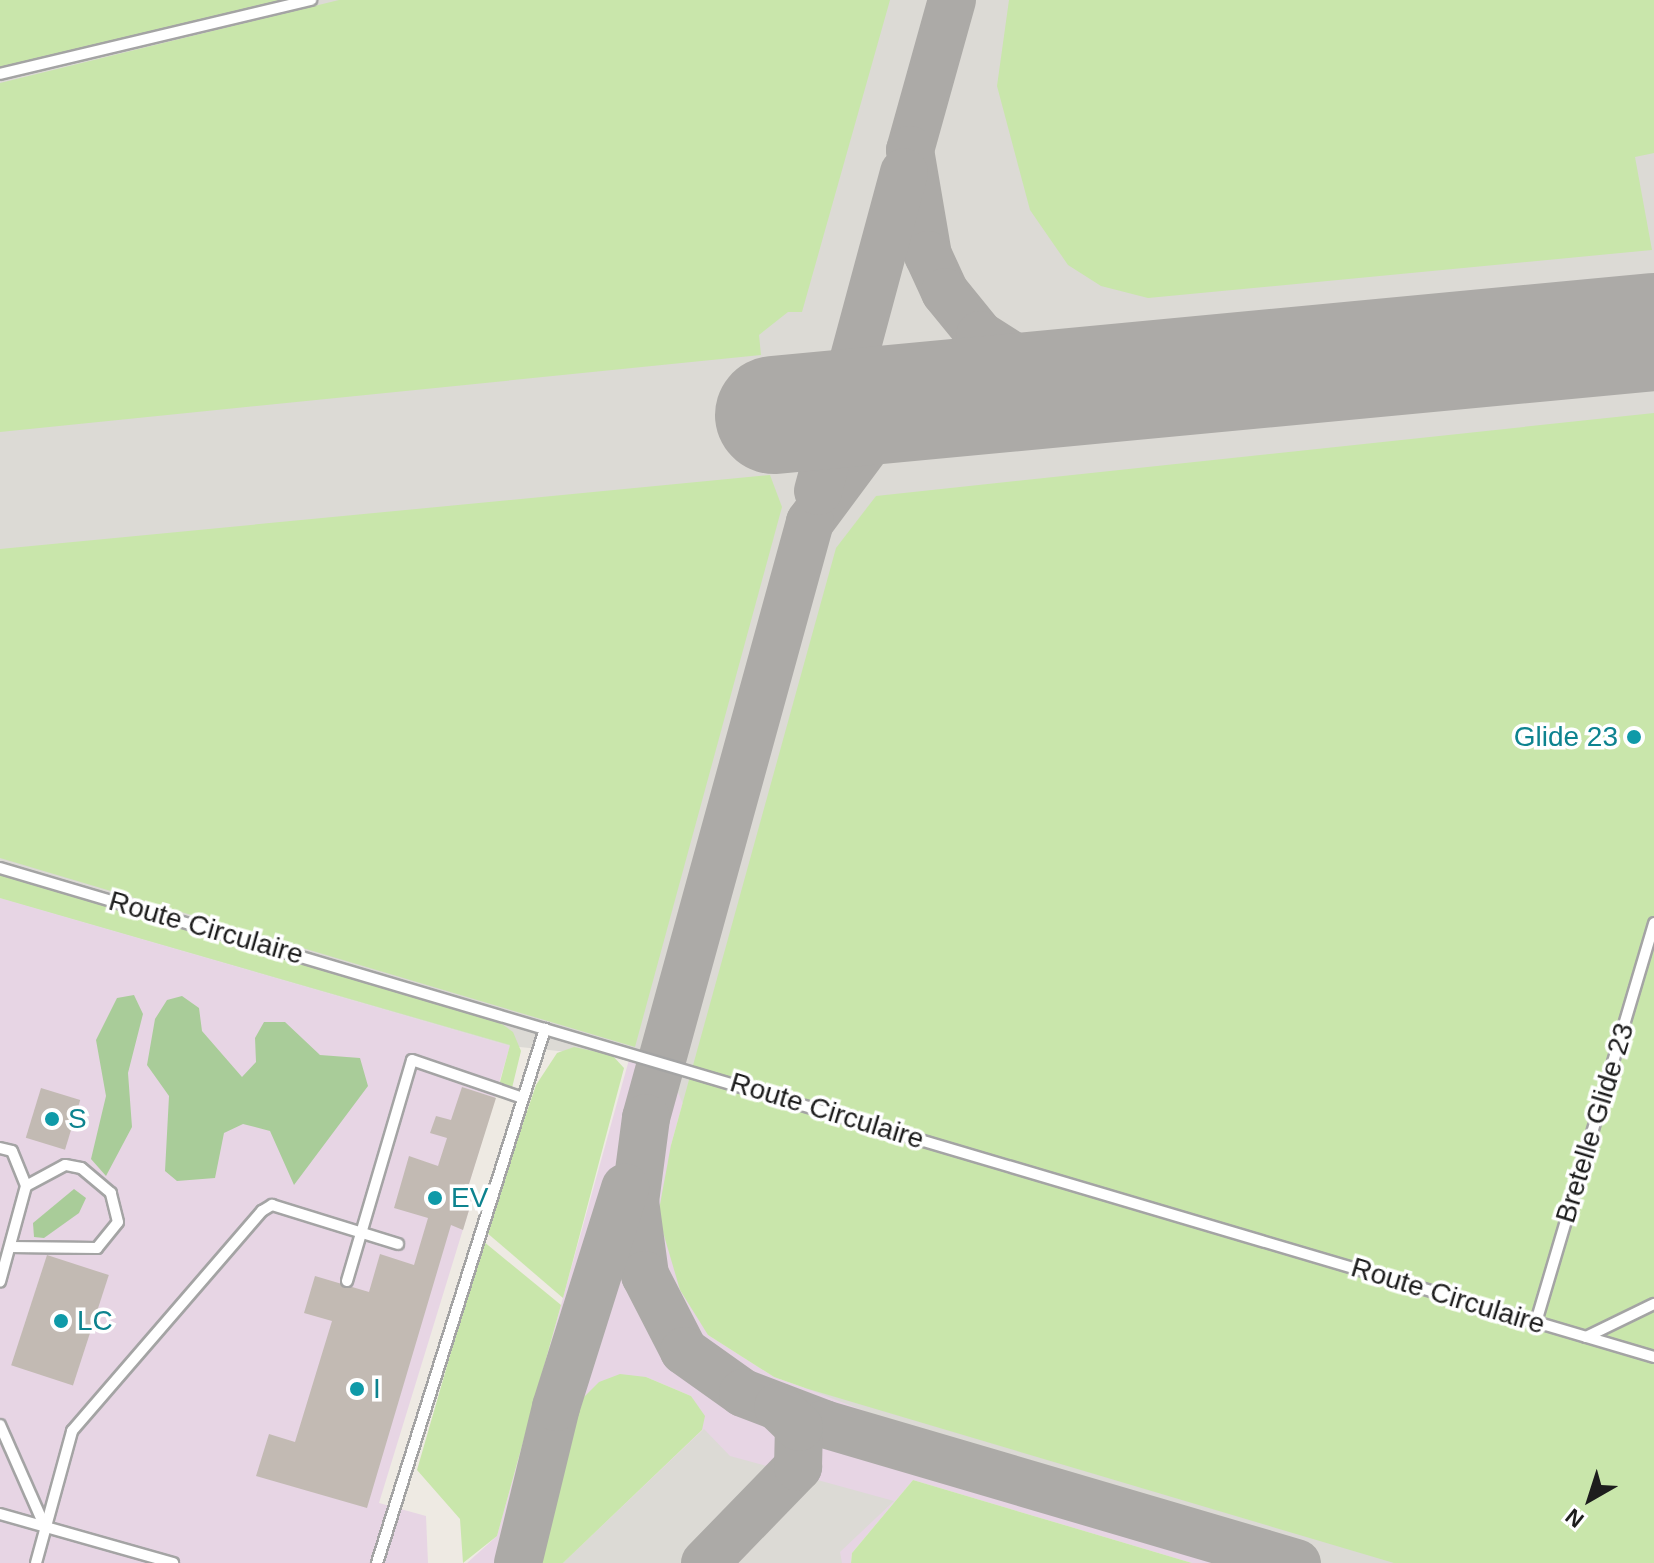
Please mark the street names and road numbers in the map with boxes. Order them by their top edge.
street label: Route Circulaire [105,884,307,972]
street label: Bretelle Glide 23 [1549,1019,1641,1227]
street label: Route Circulaire [726,1066,928,1156]
street label: Route Circulaire [1347,1251,1549,1341]

